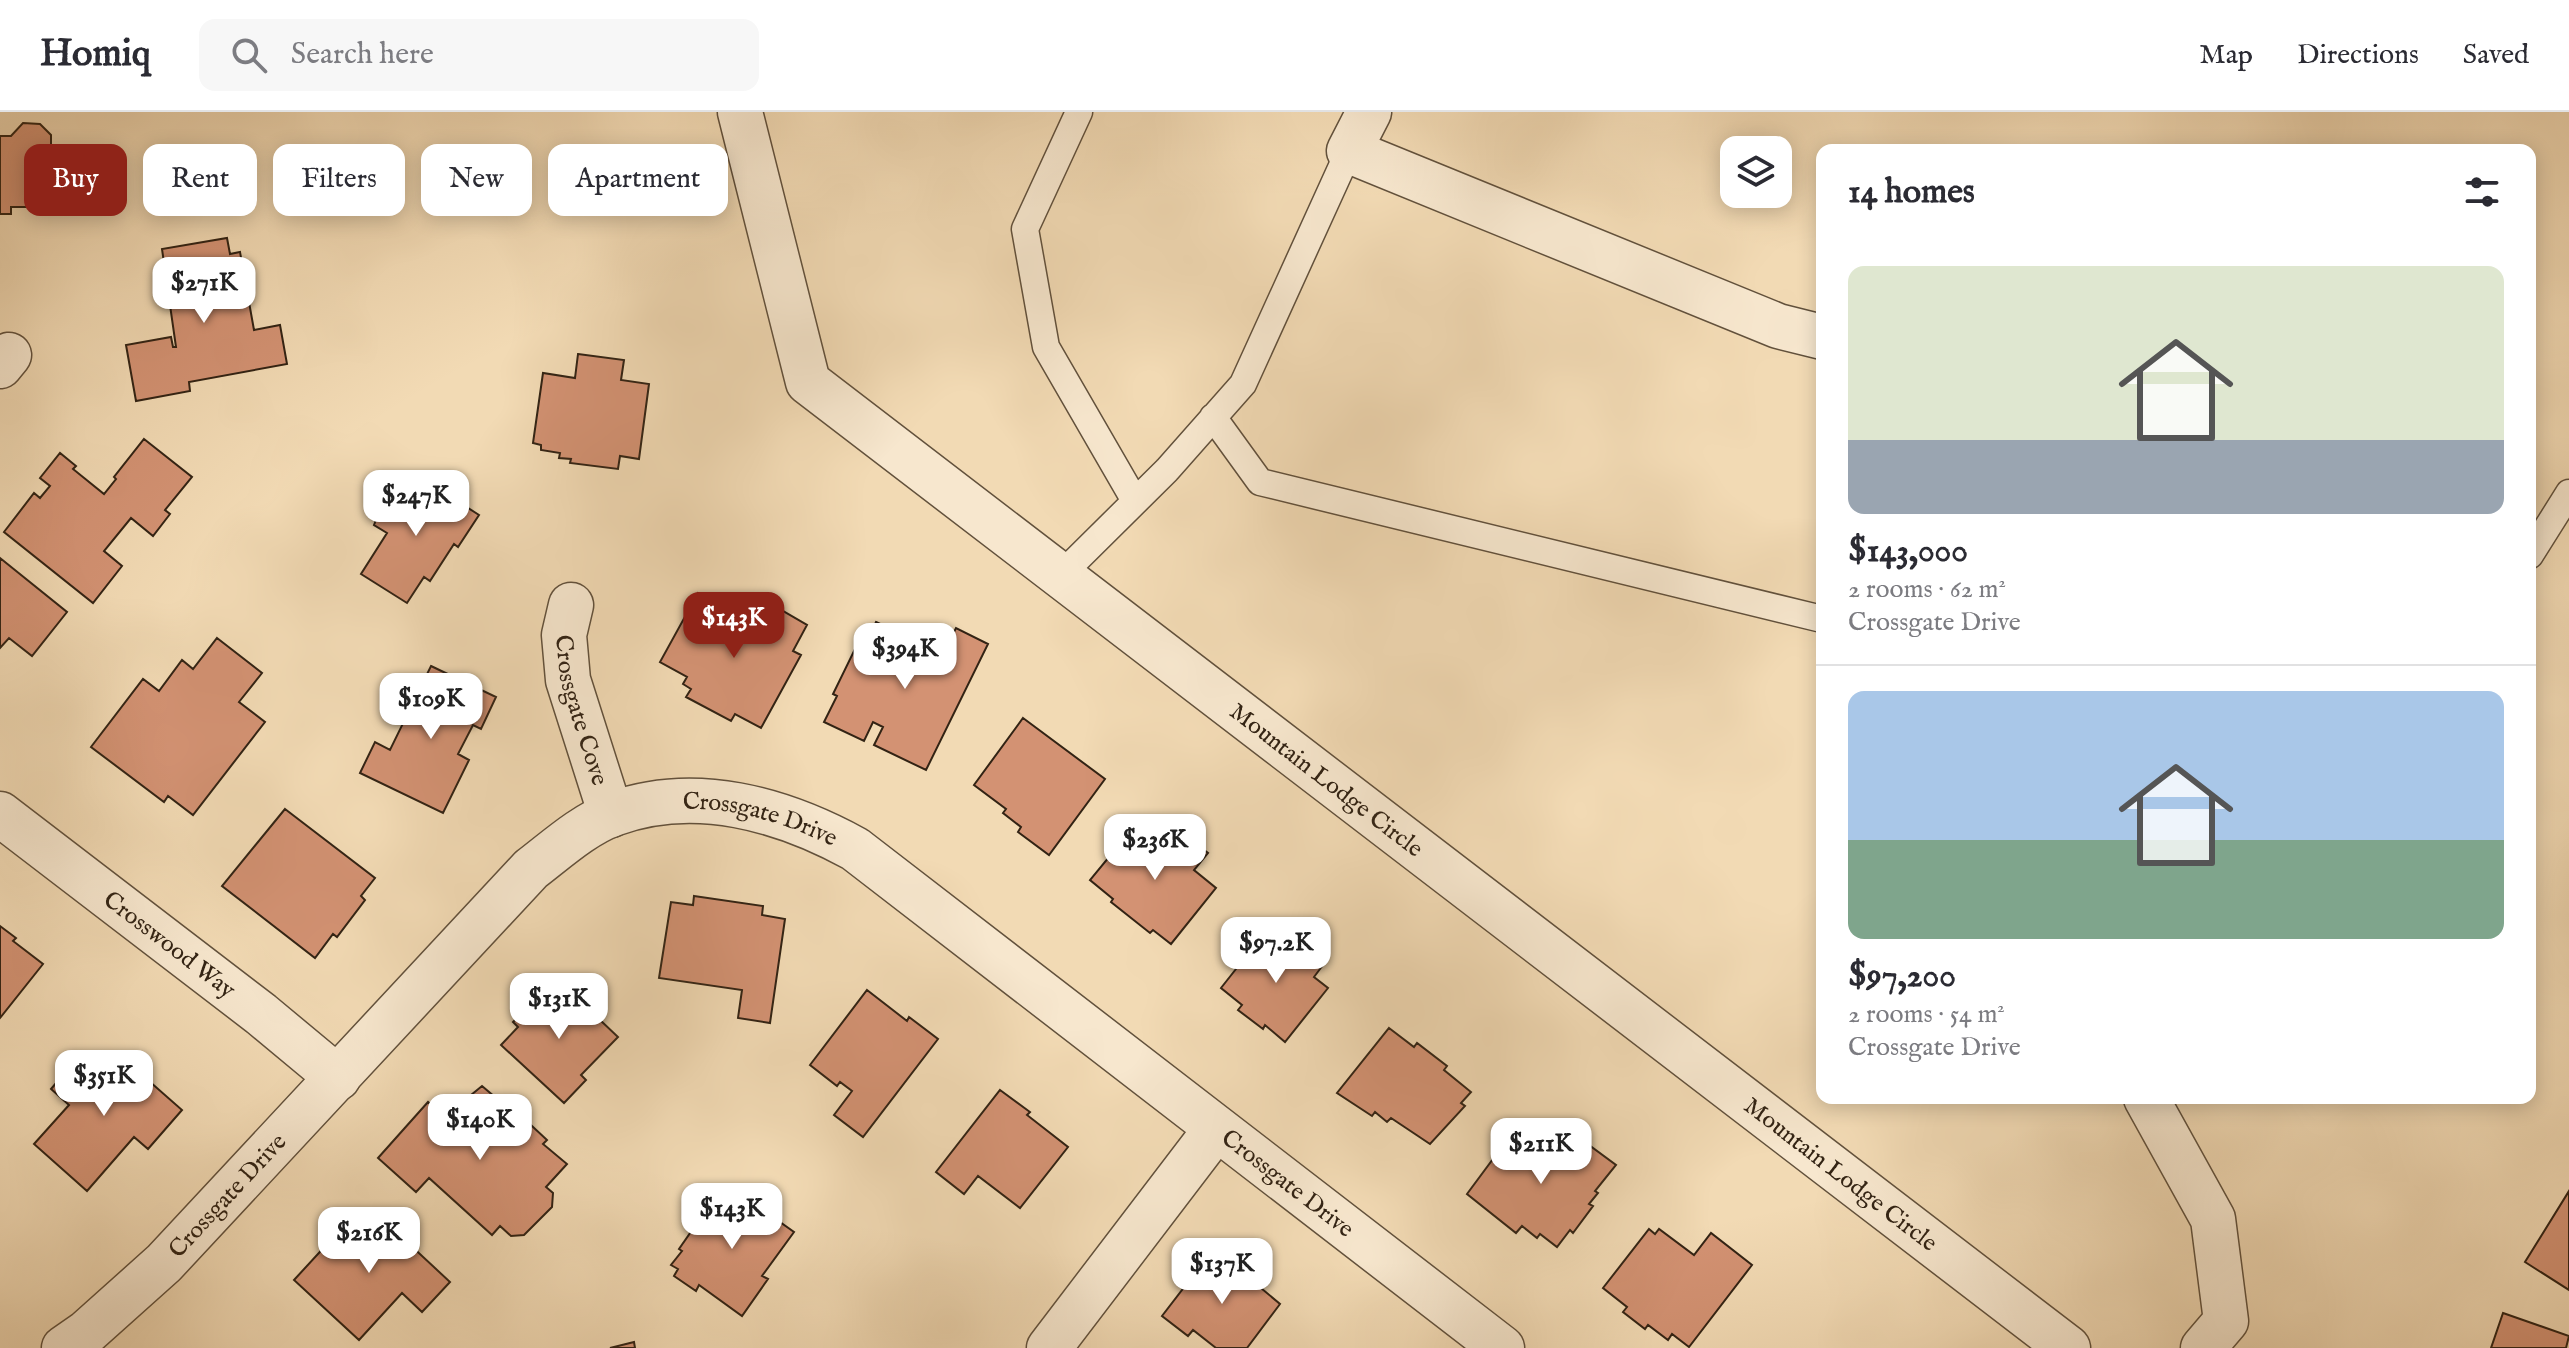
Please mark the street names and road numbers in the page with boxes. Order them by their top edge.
street label: Crossgate Cove [547,633,615,790]
street label: Mountain Lodge Circle [1223,697,1429,865]
street label: Crossgate Drive [683,787,842,854]
street label: Crosswood Way [97,885,241,1006]
street label: Mountain Lodge Circle [1737,1091,1943,1259]
street label: Crossgate Drive [1214,1123,1360,1245]
street label: Crossgate Drive [162,1127,294,1265]

